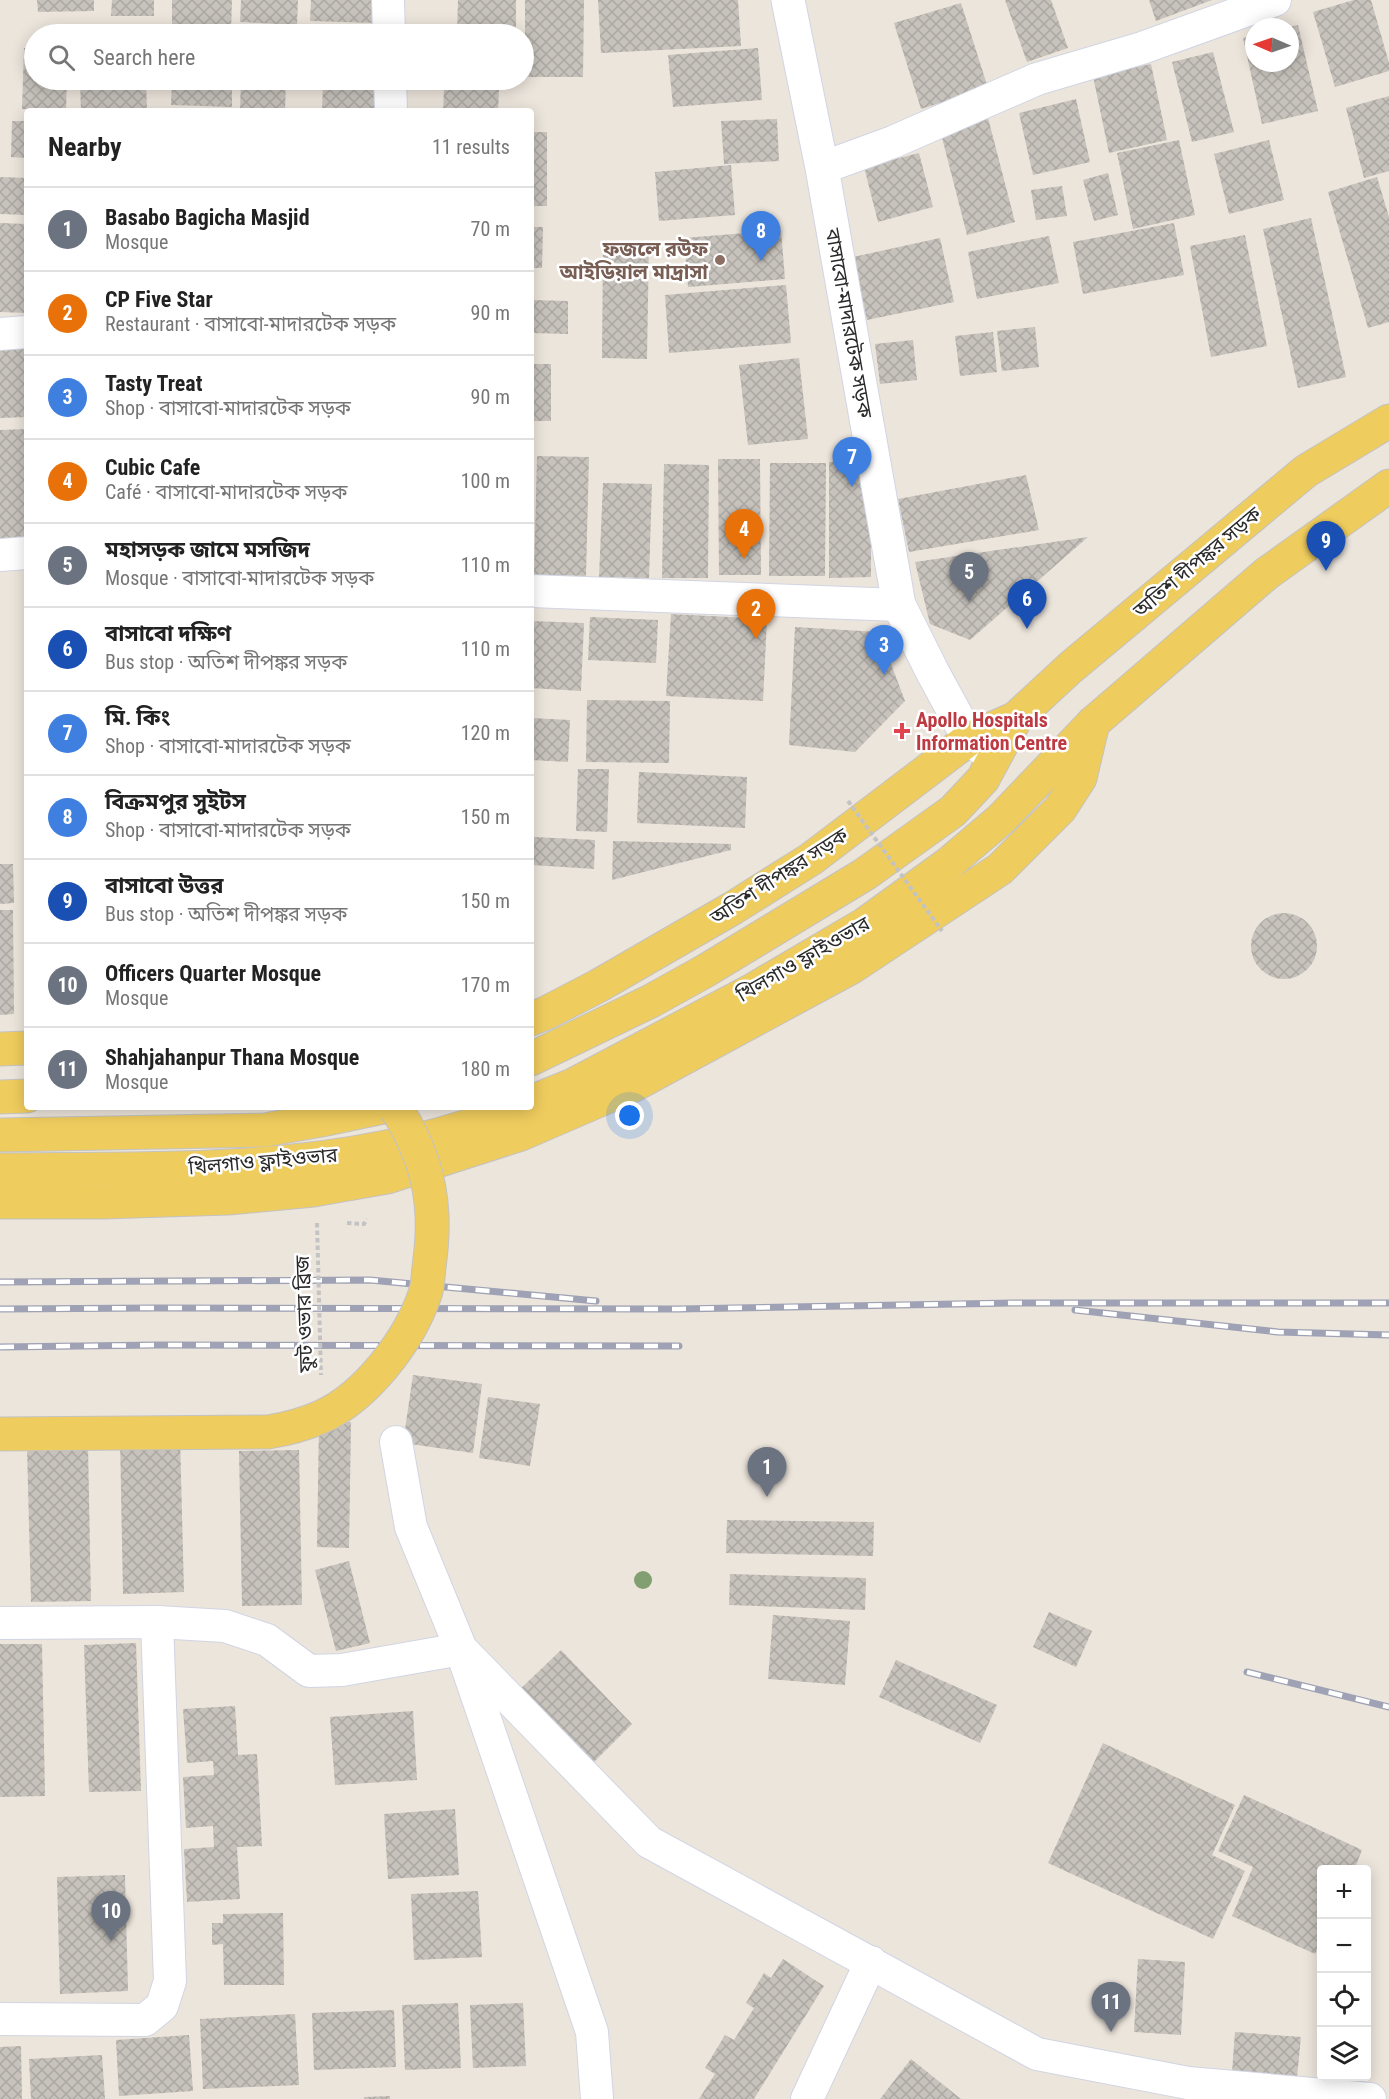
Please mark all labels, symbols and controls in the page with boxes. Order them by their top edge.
north arrow [1245,18,1299,72]
search box [24,24,534,90]
icon: search [45,41,78,74]
text: Search here [93,45,195,70]
text: Nearby [48,132,122,162]
text: 11 results [432,135,510,159]
text: Basabo Bagicha Masjid [105,205,310,230]
pin: 8 [742,212,780,261]
text: 1 [62,217,73,241]
text: 70 m [471,217,510,241]
street label: বাসাবো-মাদারটেক সড়ক [820,225,878,420]
text: Mosque [105,230,168,254]
place label: ফজলে রউফ আইডিয়াল মাদ্রাসা [559,237,708,284]
marker: ফজলে রউফ আইডিয়াল মাদ্রাসা [713,253,727,267]
text: CP Five Star [105,287,213,312]
text: 2 [62,301,73,325]
text: 90 m [471,301,510,325]
text: Restaurant · বাসাবো-মাদারটেক সড়ক [105,312,396,336]
text: Tasty Treat [105,371,202,396]
text: 3 [62,385,73,409]
text: 90 m [471,385,510,409]
text: Shop · বাসাবো-মাদারটেক সড়ক [105,396,351,420]
pin: 7 [832,438,872,487]
text: Cubic Cafe [105,455,200,480]
text: 4 [62,469,73,493]
text: 100 m [461,469,510,493]
text: Café · বাসাবো-মাদারটেক সড়ক [105,480,347,504]
street label: অতিশ দীপঙ্কর সড়ক [1127,501,1266,623]
pin: 4 [724,510,764,559]
pin: 9 [1306,522,1346,571]
text: মহাসড়ক জামে মসজিদ [105,537,310,562]
pin: 5 [950,552,988,602]
text: 5 [62,553,73,577]
text: 110 m [461,553,510,577]
text: Mosque · বাসাবো-মাদারটেক সড়ক [105,566,374,590]
pin: 6 [1008,580,1046,629]
pin: 2 [736,590,776,639]
text: বাসাবো দক্ষিণ [105,621,231,646]
pin: 3 [864,626,904,675]
text: 6 [62,637,73,661]
text: 110 m [461,637,510,661]
text: Bus stop · অতিশ দীপঙ্কর সড়ক [105,650,347,674]
text: মি. কিং [105,705,170,730]
place label: Apollo Hospitals Information Centre [916,708,1067,755]
text: 7 [62,721,73,745]
text: 120 m [461,721,510,745]
marker: Apollo Hospitals Information Centre [893,722,911,740]
text: Shop · বাসাবো-মাদারটেক সড়ক [105,734,351,758]
text: বিক্রমপুর সুইটস [105,789,246,814]
text: 8 [62,805,73,829]
text: 150 m [461,805,510,829]
text: Shop · বাসাবো-মাদারটেক সড়ক [105,818,351,842]
street label: অতিশ দীপঙ্কর সড়ক [705,822,853,930]
text: বাসাবো উত্তর [105,873,223,898]
text: 9 [62,889,73,913]
text: 150 m [461,889,510,913]
text: Bus stop · অতিশ দীপঙ্কর সড়ক [105,902,347,926]
street label: খিলগাও ফ্লাইওভার [731,911,875,1007]
text: Officers Quarter Mosque [105,961,321,986]
text: 10 [57,973,78,997]
text: 170 m [461,973,510,997]
text: Mosque [105,986,168,1010]
text: Shahjahanpur Thana Mosque [105,1045,359,1070]
text: 11 [57,1057,78,1081]
text: 180 m [461,1057,510,1081]
text: Mosque [105,1070,168,1094]
your location [615,1101,644,1130]
street label: খিলগাও ফ্লাইওভার [186,1142,340,1180]
street label: ফুট ওভার ব্রিজ [290,1254,318,1374]
pin: 1 [748,1448,786,1497]
map controls [1317,1865,1371,2081]
button: + [1317,1865,1371,1919]
pin: 10 [92,1892,130,1941]
button: − [1317,1919,1371,1973]
button: locate [1317,1973,1371,2027]
pin: 11 [1092,1982,1130,2032]
button: layers [1317,2027,1371,2081]

